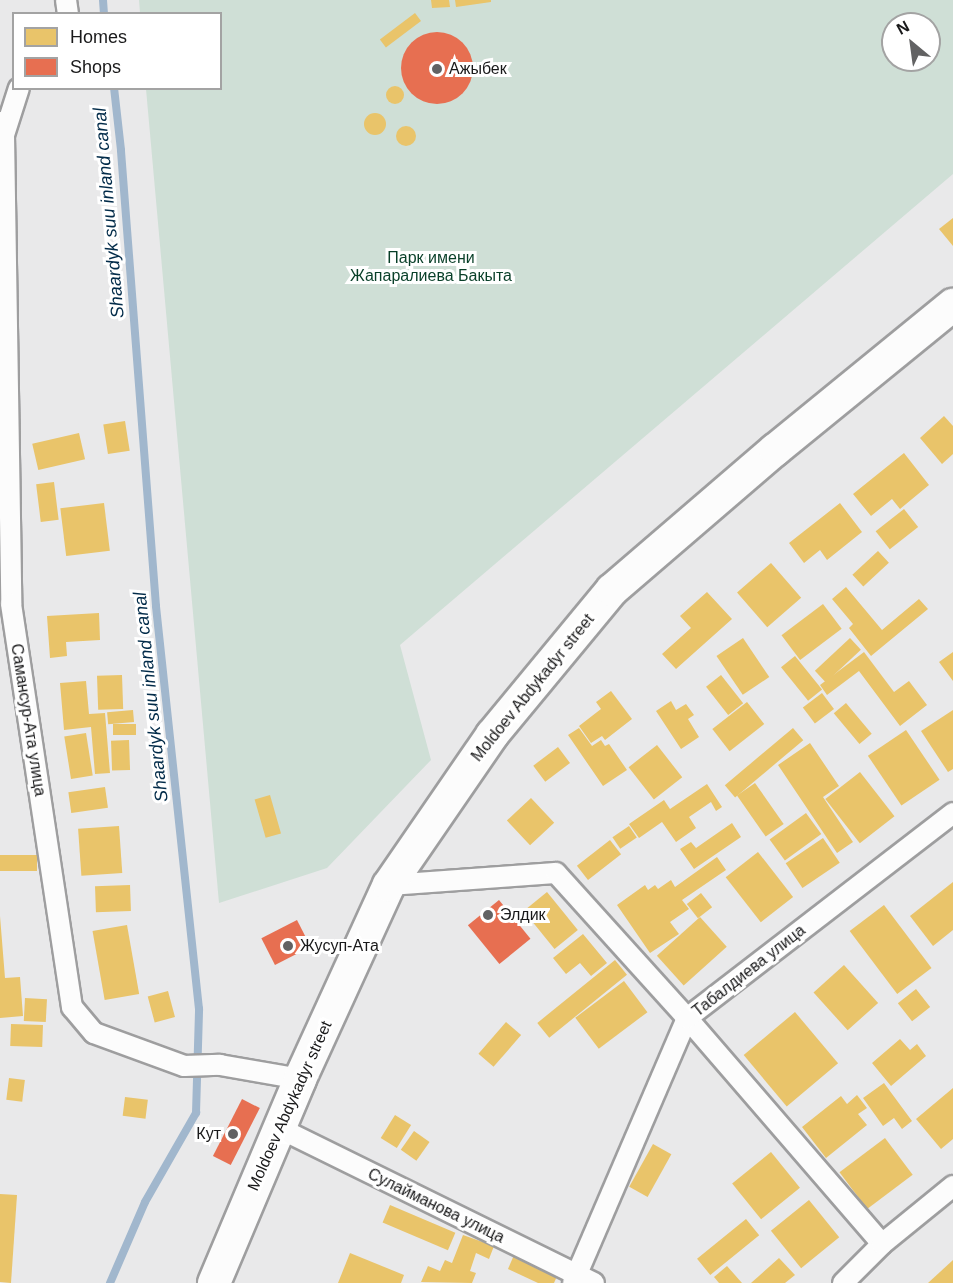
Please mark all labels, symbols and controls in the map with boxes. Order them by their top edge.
legend [12,12,222,90]
north arrow [881,12,941,72]
text: N [894,17,912,38]
text: Homes [70,27,127,47]
text: Shops [70,57,121,77]
place label: Ажыбек [449,59,507,79]
marker: Ажыбек [430,62,444,76]
water label: Shaardyk suu inland canal [89,107,129,319]
park label: Парк имени Жапаралиева Бакыта [350,248,512,286]
water label: Shaardyk suu inland canal [129,591,173,803]
street label: Moldoev Abdykadyr street [467,610,599,766]
street label: Самансур-Ата улица [6,642,50,798]
place label: Элдик [500,905,546,925]
marker: Элдик [481,908,495,922]
street label: Табалдиева улица [689,921,809,1021]
place label: Жусуп-Ата [300,936,379,956]
marker: Жусуп-Ата [281,939,295,953]
street label: Moldoev Abdykadyr street [244,1018,336,1194]
place label: Кут [196,1124,221,1144]
marker: Кут [226,1127,240,1141]
street label: Сулайманова улица [365,1165,507,1247]

